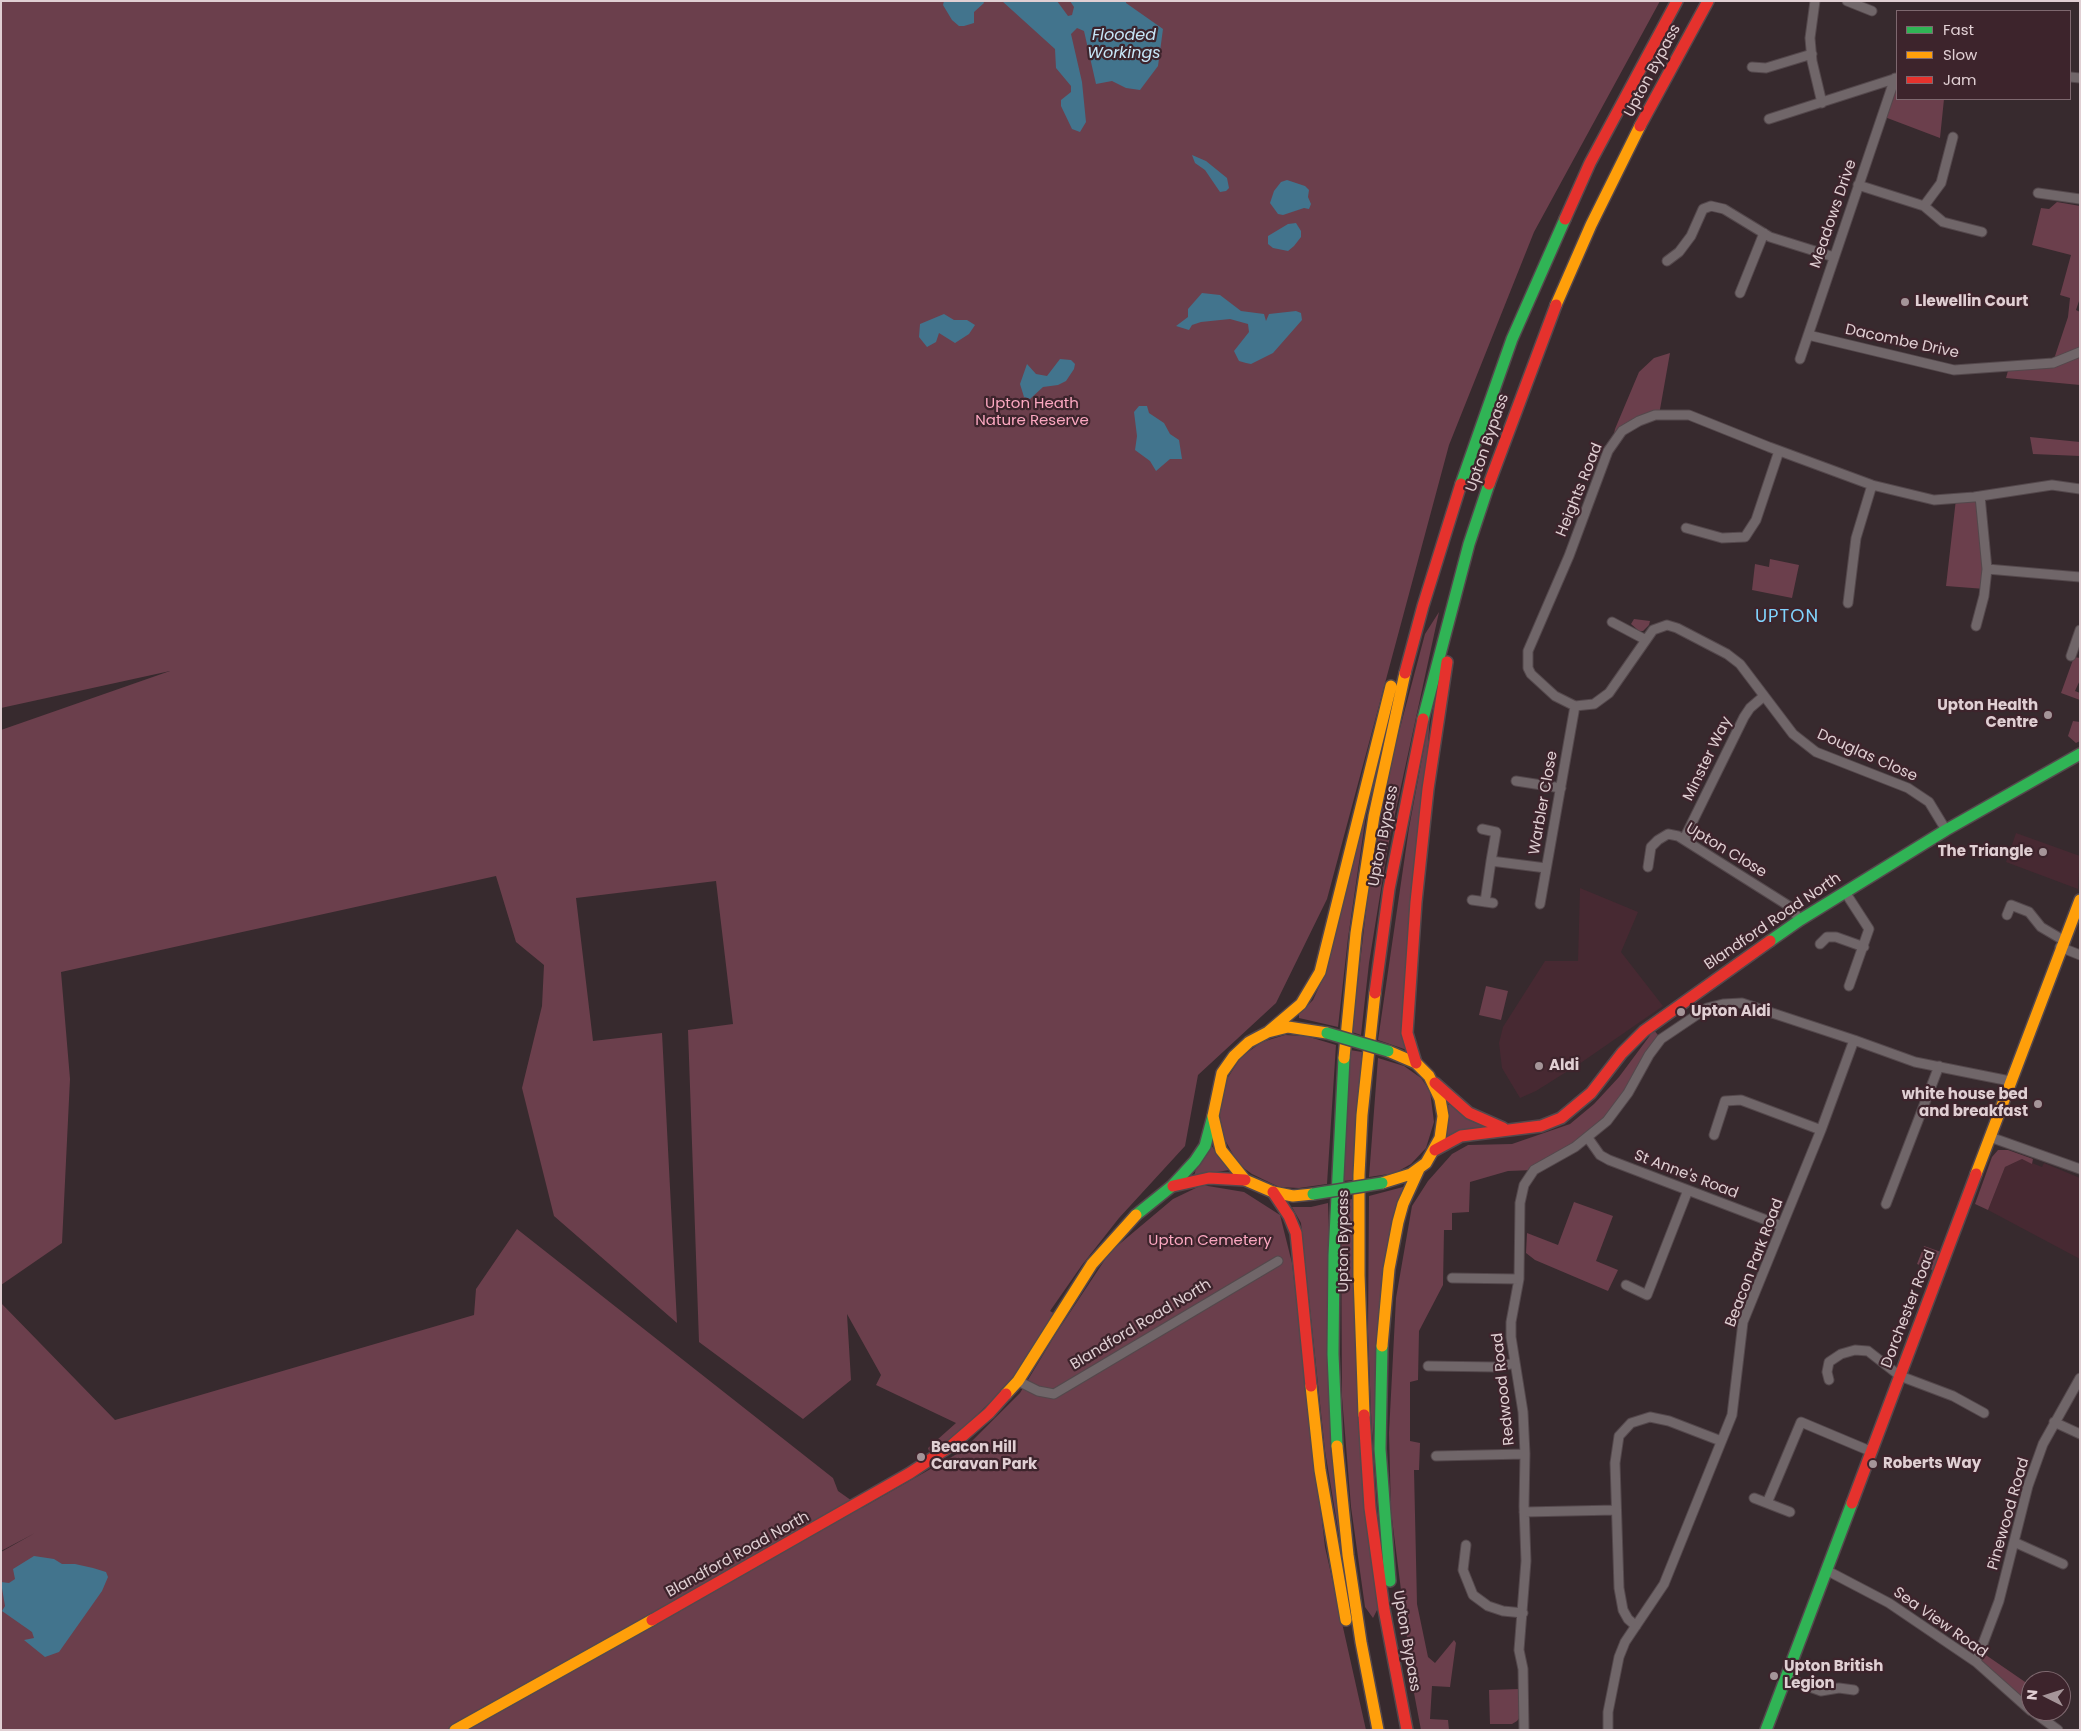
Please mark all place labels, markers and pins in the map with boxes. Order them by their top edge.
place label: Llewellin Court [1915,293,2028,311]
marker: Llewellin Court [1899,296,1911,308]
place label: Upton Health Centre [1937,697,2038,732]
marker: Upton Health Centre [2042,709,2054,721]
place label: The Triangle [1938,843,2033,861]
marker: The Triangle [2037,846,2049,858]
place label: Upton Aldi [1691,1003,1771,1021]
marker: Upton Aldi [1675,1006,1687,1018]
place label: Aldi [1549,1057,1579,1075]
marker: Aldi [1533,1060,1545,1072]
place label: white house bed and breakfast [1902,1086,2028,1121]
marker: white house bed and breakfast [2032,1098,2044,1110]
place label: Beacon Hill Caravan Park [931,1439,1037,1474]
marker: Beacon Hill Caravan Park [915,1451,927,1463]
place label: Roberts Way [1883,1455,1981,1473]
marker: Roberts Way [1867,1458,1879,1470]
place label: Upton British Legion [1784,1658,1883,1693]
marker: Upton British Legion [1768,1670,1780,1682]

